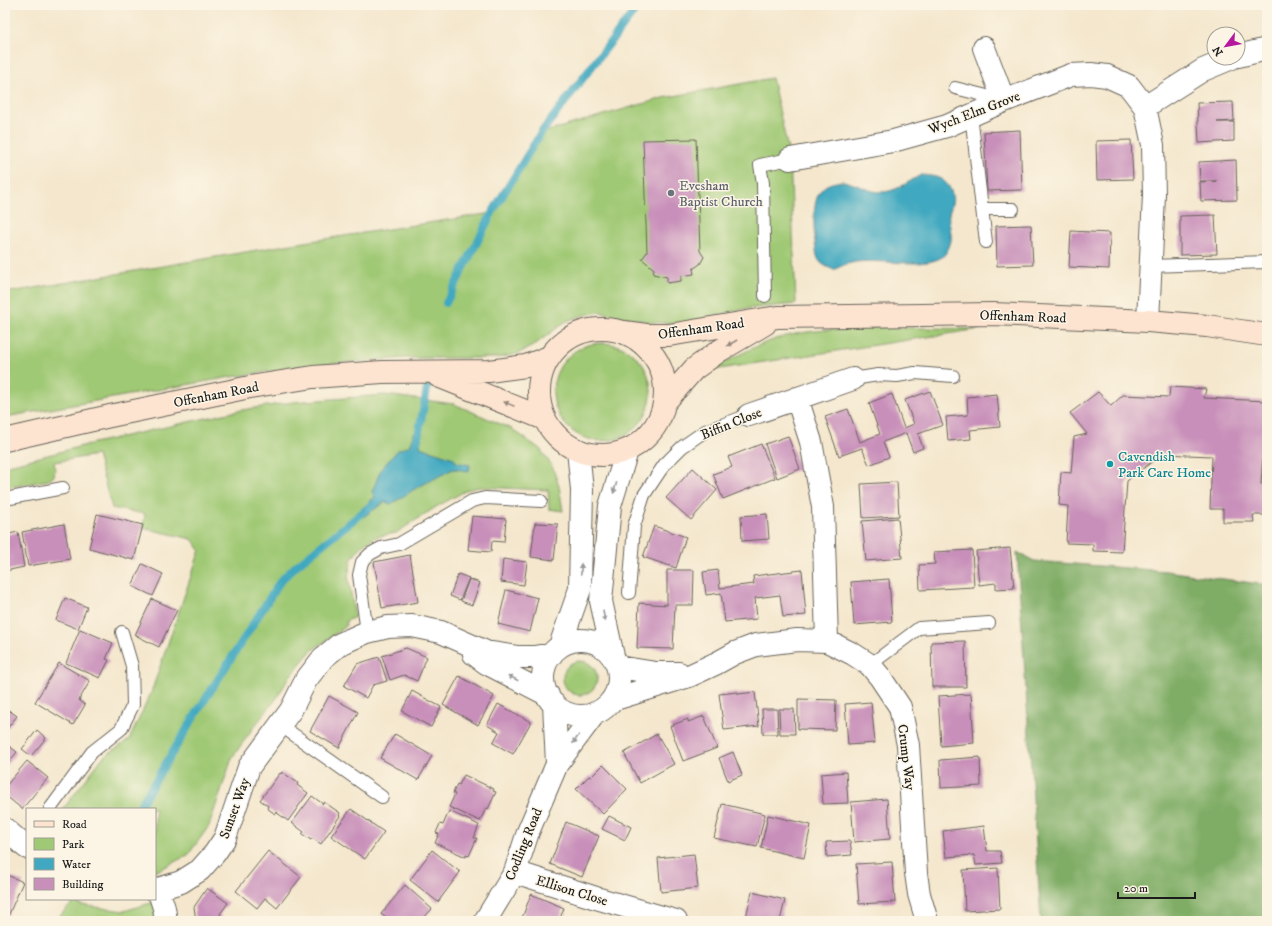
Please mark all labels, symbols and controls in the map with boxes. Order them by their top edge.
north arrow [1206,26,1246,66]
text: N [1210,43,1227,58]
street label: Wych Elm Grove [925,87,1023,139]
place label: Evesham Baptist Church [679,177,764,211]
marker: Evesham Baptist Church [666,188,676,198]
street label: Offenham Road [979,306,1067,328]
street label: Offenham Road [657,314,745,344]
one-way arrow [726,340,738,346]
street label: Offenham Road [172,378,260,412]
one-way arrow [502,401,514,407]
street label: Biffin Close [698,403,765,444]
place label: Cavendish Park Care Home [1118,448,1211,482]
marker: Cavendish Park Care Home [1105,459,1115,469]
one-way arrow [612,482,618,494]
one-way arrow [578,562,584,575]
one-way arrow [602,610,608,622]
one-way arrow [507,674,519,681]
street label: Crump Way [893,723,919,791]
one-way arrow [572,733,580,744]
street label: Sunset Way [216,775,254,841]
street label: Codling Road [501,805,547,883]
legend [26,808,156,900]
text: Road [62,817,87,832]
text: Park [62,837,84,852]
text: Water [61,857,91,872]
street label: Ellison Close [533,871,610,911]
scale bar [1118,874,1195,900]
text: Building [62,877,103,892]
text: 20 m [1124,881,1148,896]

